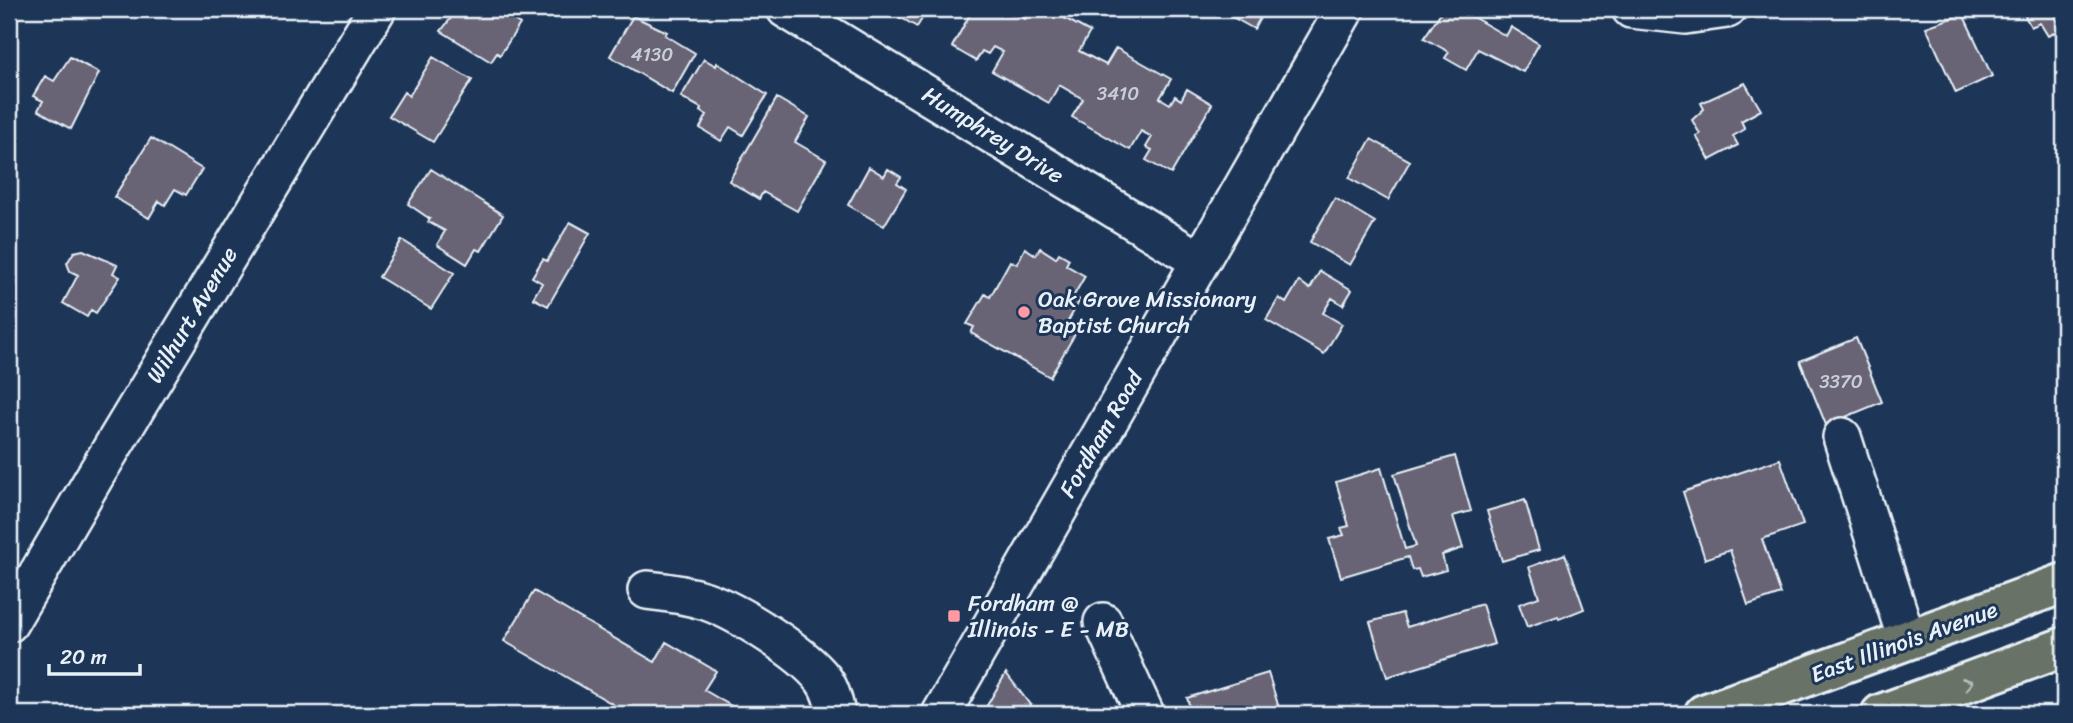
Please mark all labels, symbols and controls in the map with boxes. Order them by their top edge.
house number: 4130 [631,38,673,71]
street label: Humphrey Drive [914,75,1073,195]
house number: 3410 [1097,77,1139,110]
street label: Wilhurt Avenue [135,238,249,392]
place label: Oak Grove Missionary Baptist Church [1038,279,1256,346]
marker: Oak Grove Missionary Baptist Church [1016,304,1032,320]
street label: Fordham Road [1048,361,1155,506]
house number: 3370 [1819,365,1863,398]
place label: Fordham @ Illinois - E - MB [967,583,1129,650]
street label: East Illinois Avenue [1805,589,2003,695]
marker: Fordham @ Illinois - E - MB [946,608,962,624]
scale bar [49,632,140,676]
text: 20 m [60,638,107,676]
one-way arrow [1961,677,1973,691]

